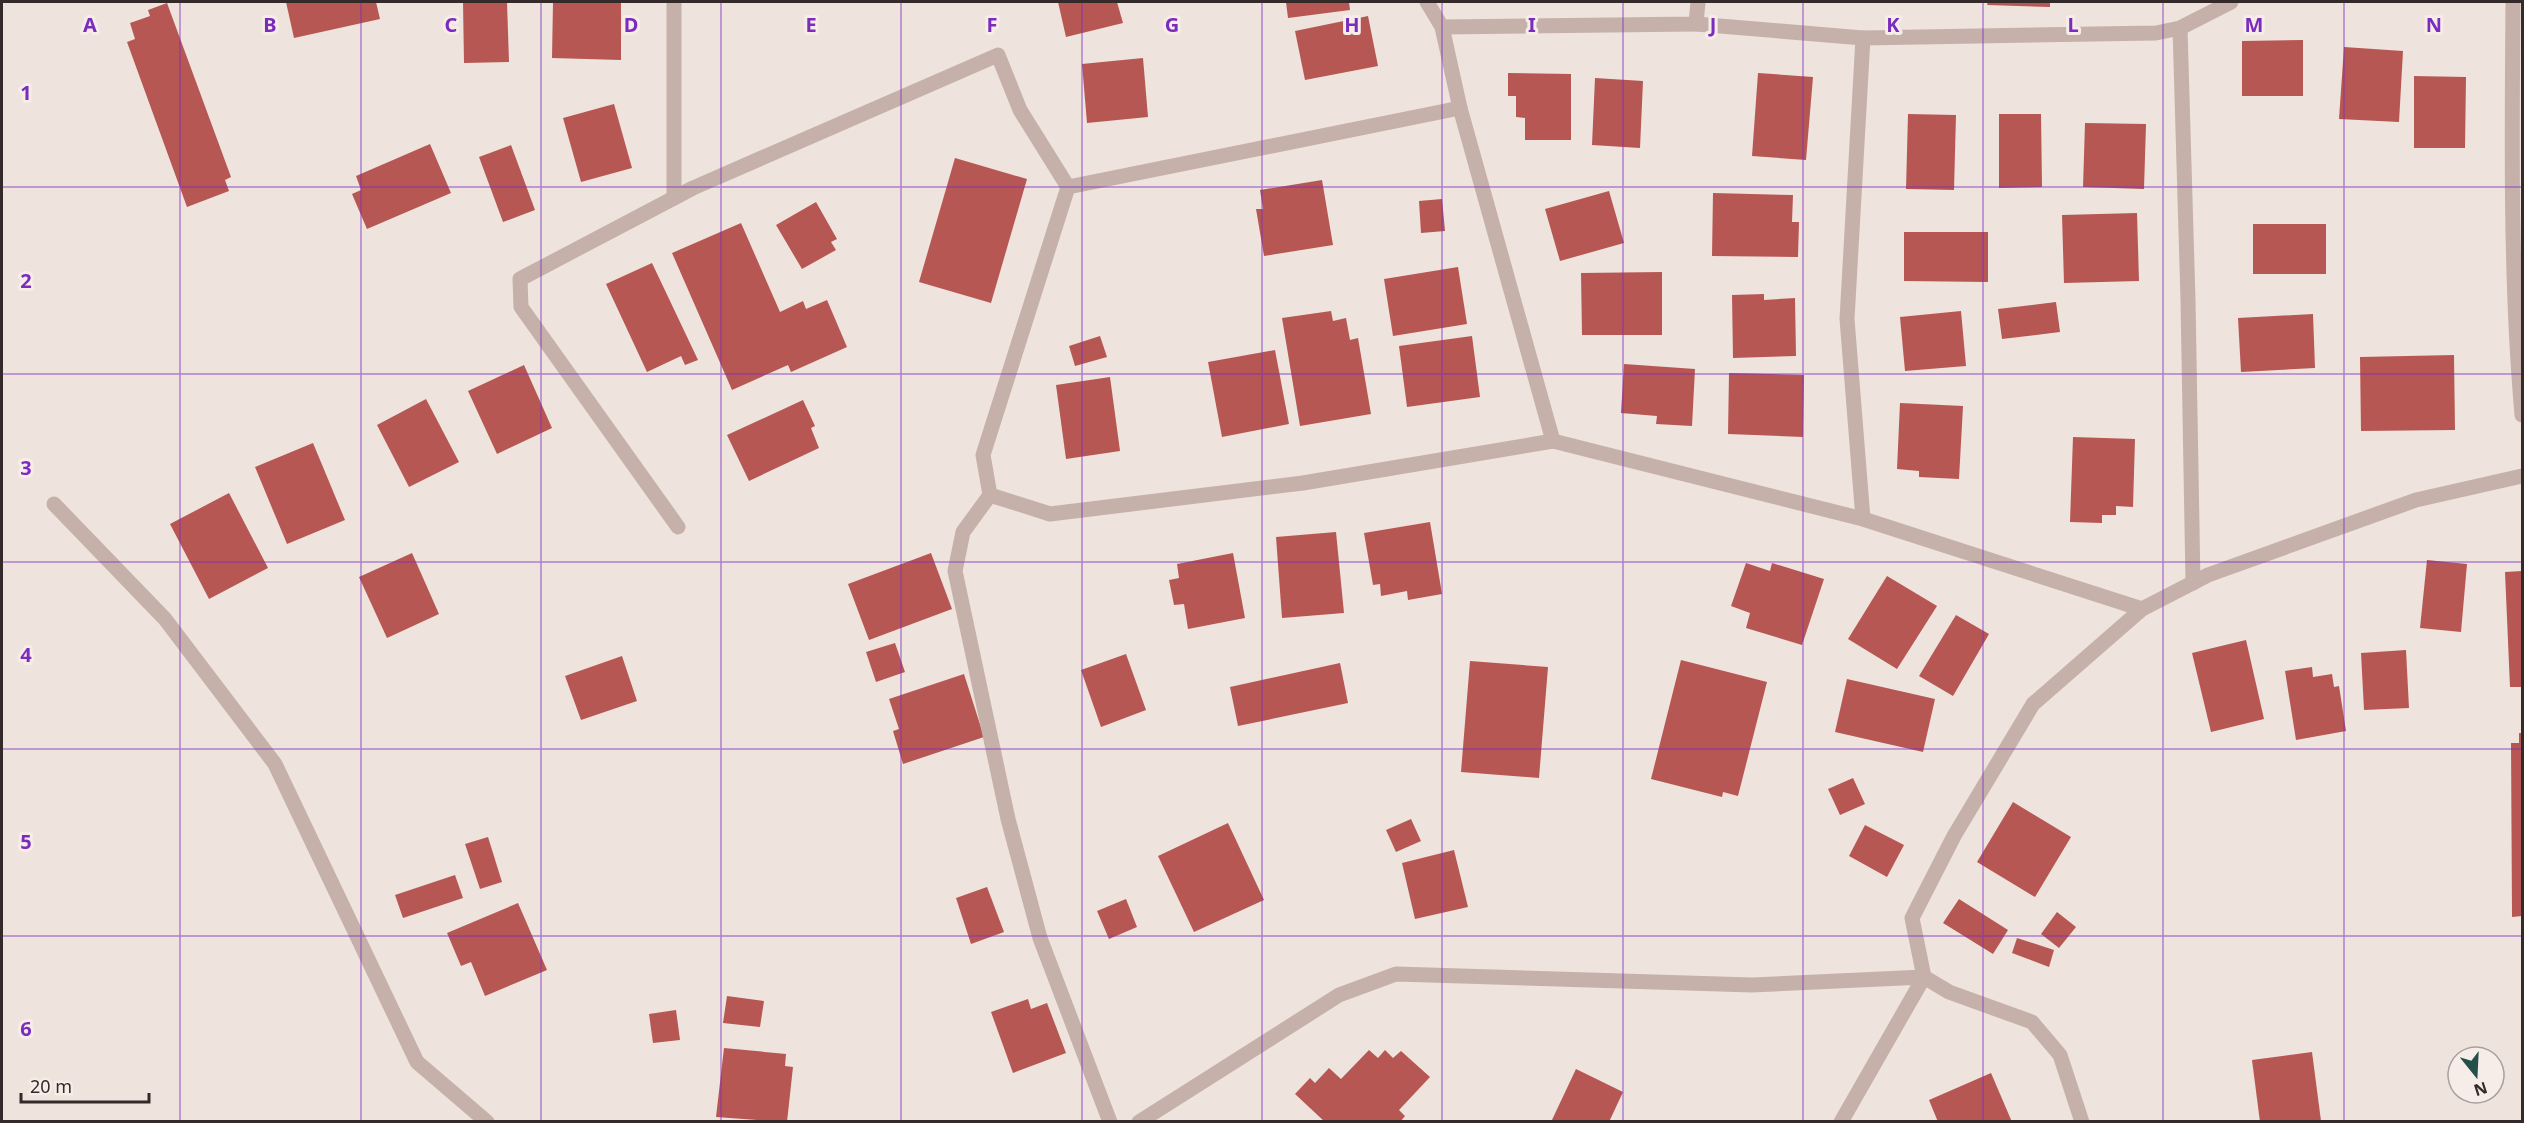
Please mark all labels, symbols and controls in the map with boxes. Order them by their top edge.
text: A [83,11,97,38]
text: B [263,11,277,38]
text: C [445,11,458,38]
text: D [624,11,638,38]
text: E [805,11,817,38]
text: F [987,11,997,38]
text: G [1165,11,1179,38]
text: H [1344,11,1360,38]
text: I [1528,11,1536,38]
text: J [1708,11,1716,38]
text: K [1886,11,1900,38]
text: L [2067,11,2079,38]
text: M [2245,11,2263,38]
text: N [2426,11,2442,38]
text: 1 [20,79,32,106]
text: 2 [20,267,32,294]
text: 3 [20,454,32,481]
text: 4 [20,641,32,668]
text: 5 [20,828,32,855]
text: 6 [20,1015,32,1042]
north arrow [2446,1045,2506,1105]
scale bar [21,1066,148,1104]
text: 20 m [30,1074,72,1098]
text: N [2471,1077,2490,1102]

